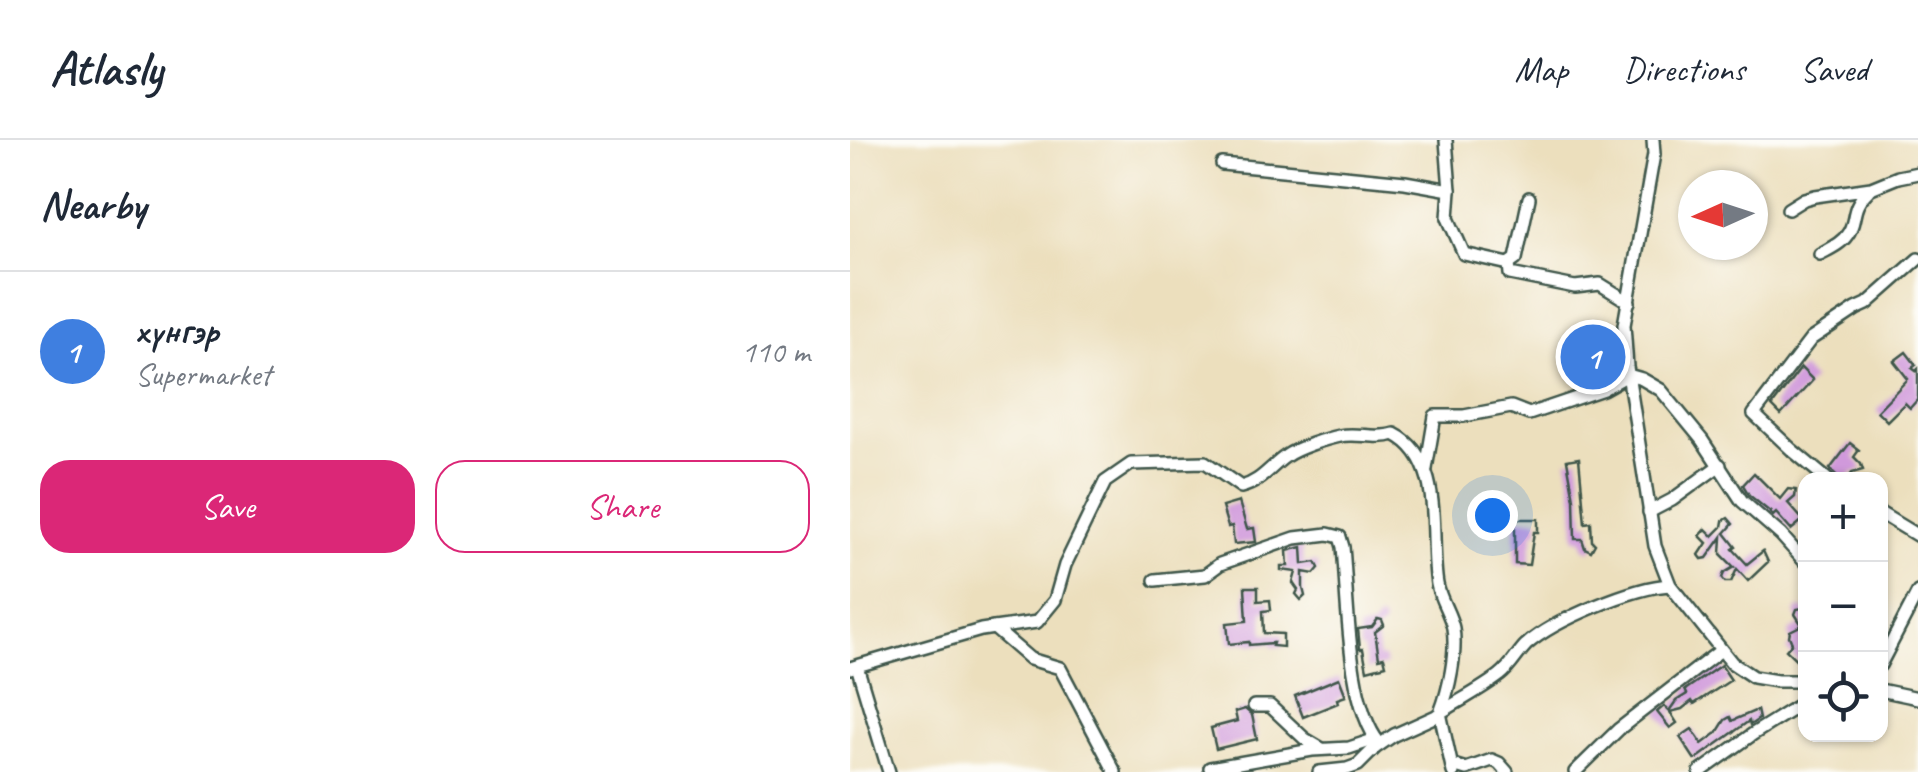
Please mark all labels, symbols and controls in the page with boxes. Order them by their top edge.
text: Atlasly [50,39,162,99]
text: Map [1515,47,1568,92]
text: Directions [1623,47,1745,92]
text: Saved [1800,47,1868,92]
north arrow [1678,170,1768,260]
text: Nearby [40,179,146,232]
text: хүнгэр [135,307,218,354]
pin: 1 [1560,320,1626,394]
text: 1 [65,331,80,372]
text: 110 m [741,331,810,372]
text: Supermarket [135,354,271,395]
button: Save [40,460,415,553]
button: Share [435,460,810,553]
map controls [1798,472,1888,742]
button: + [1798,472,1888,562]
your location [1467,490,1518,541]
button: − [1798,562,1888,652]
button: locate [1798,652,1888,742]

